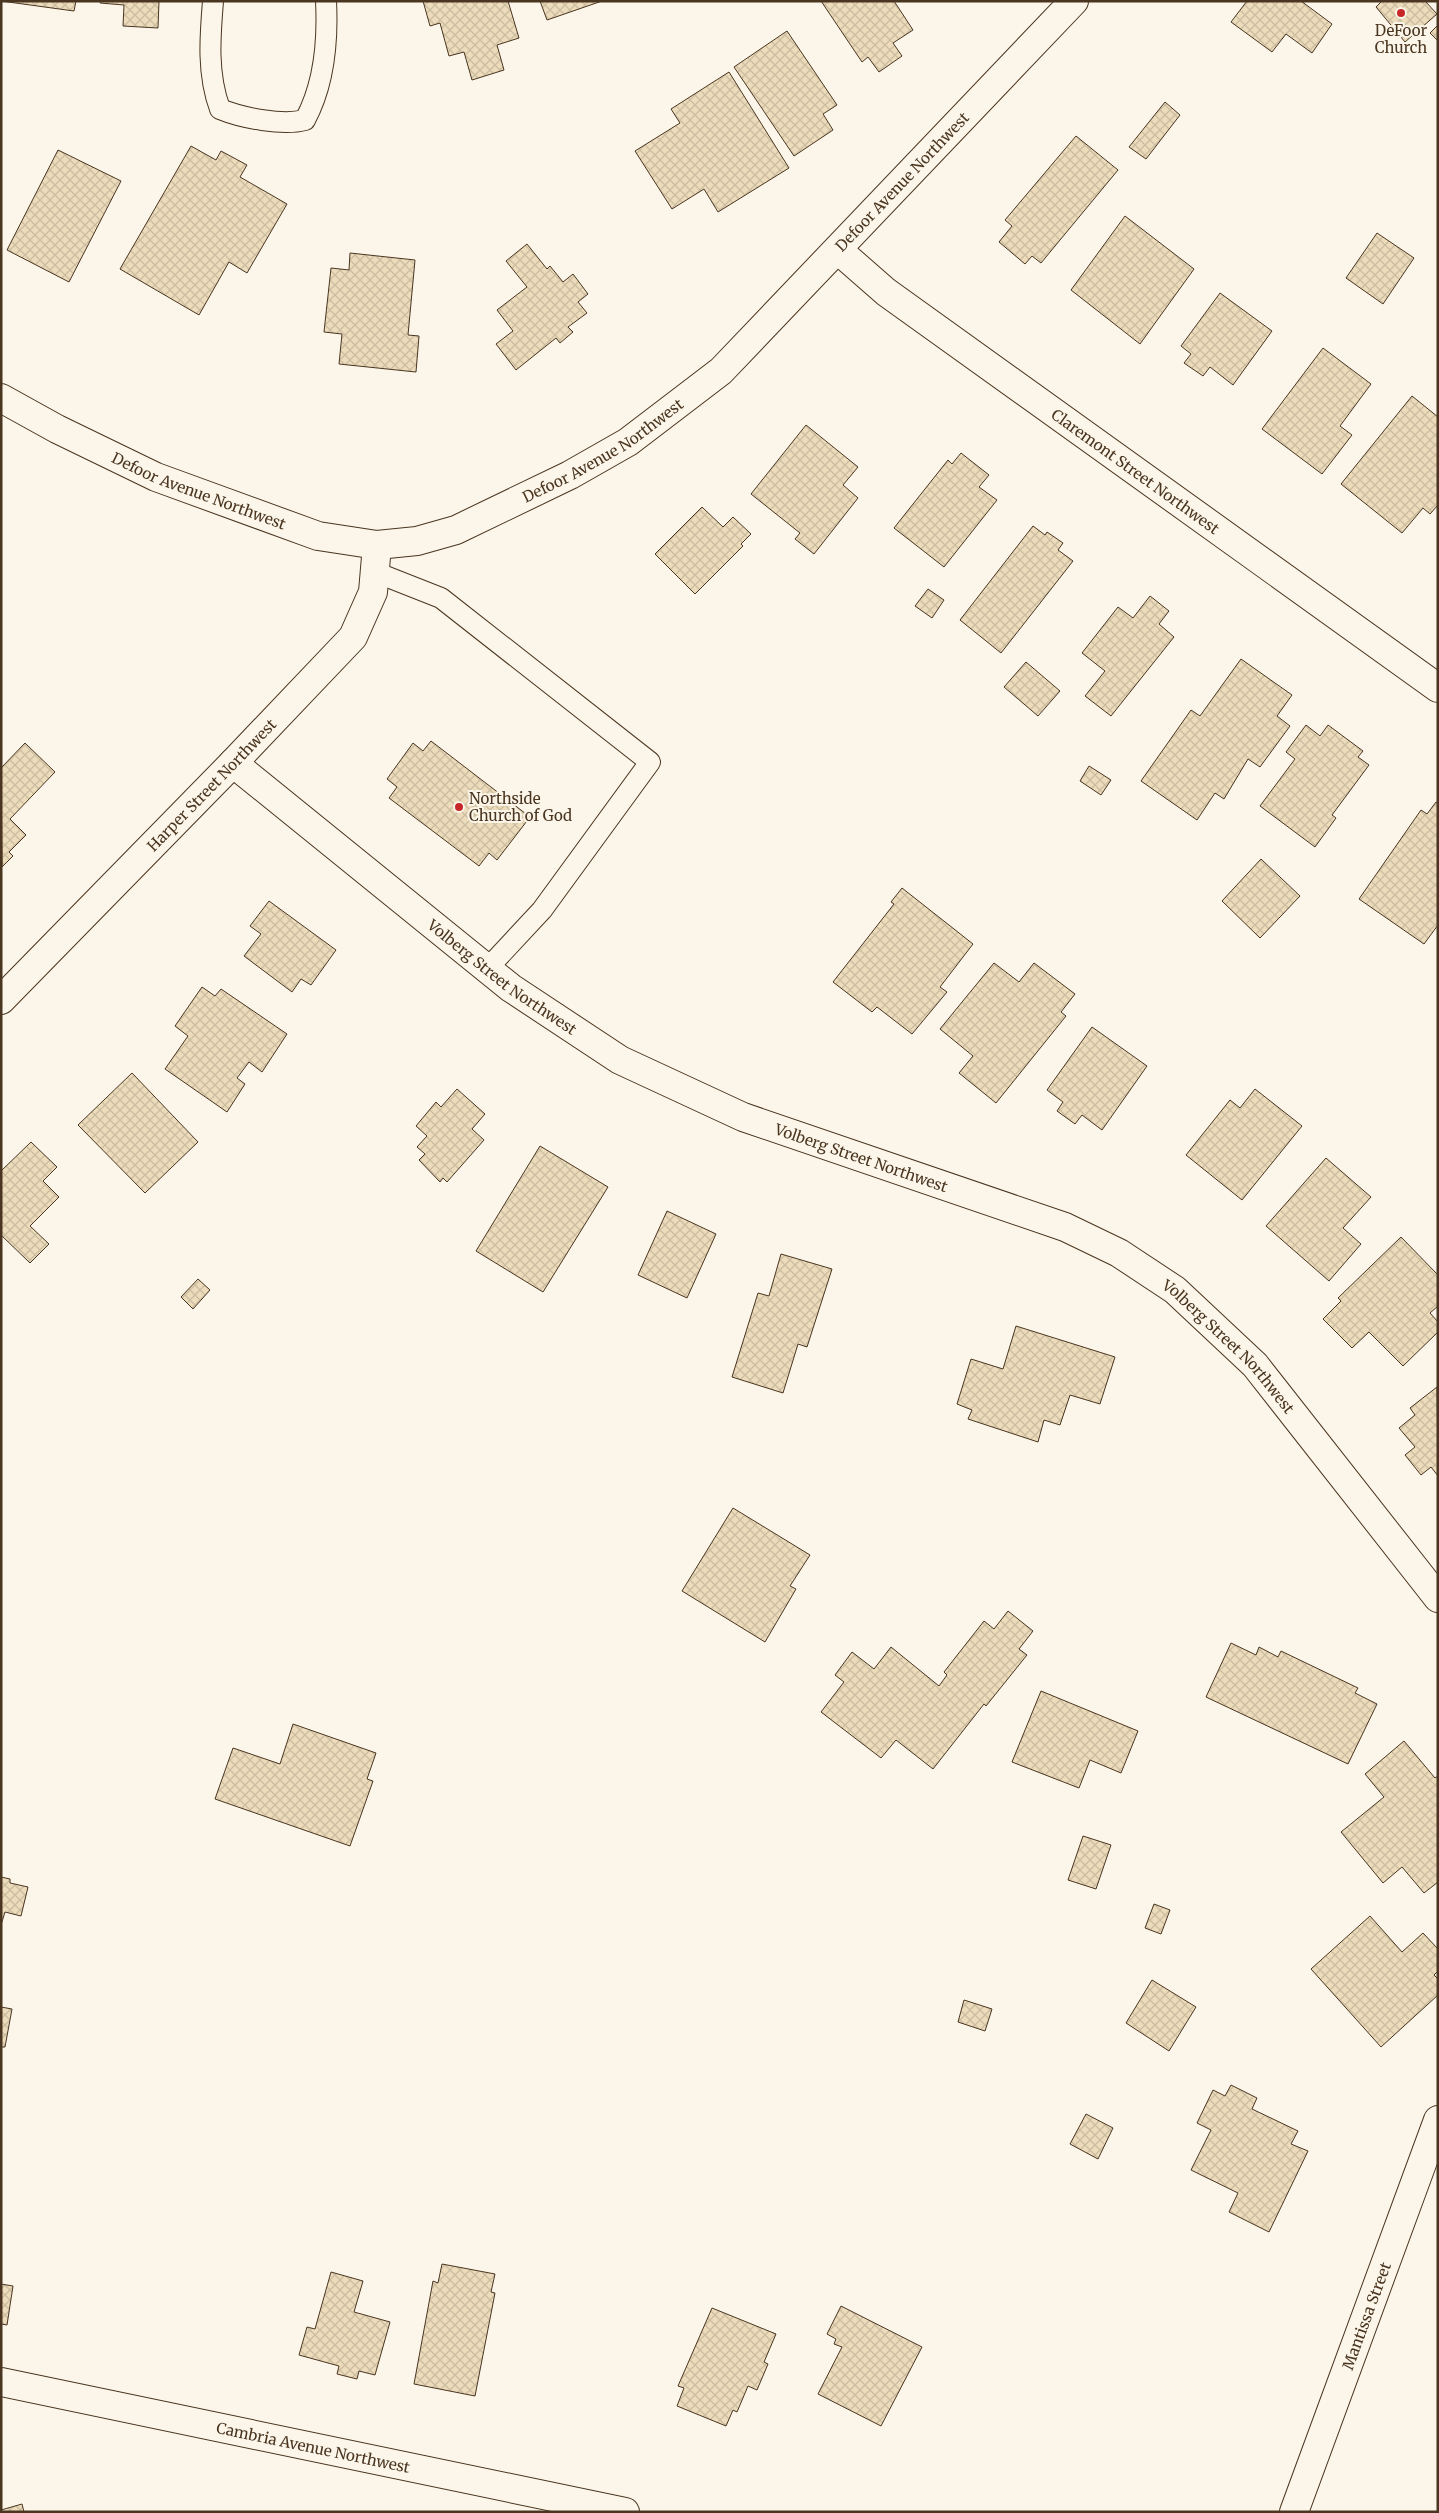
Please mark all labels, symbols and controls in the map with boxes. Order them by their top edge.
marker: DeFoor Church [1395,7,1407,19]
place label: DeFoor Church [1375,21,1427,57]
street label: Defoor Avenue Northwest [831,108,973,255]
street label: Defoor Avenue Northwest [519,394,687,506]
street label: Claremont Street Northwest [1048,404,1223,538]
street label: Defoor Avenue Northwest [109,448,289,533]
street label: Harper Street Northwest [143,714,280,855]
place label: Northside Church of God [469,789,572,825]
marker: Northside Church of God [453,801,465,813]
street label: Volberg Street Northwest [423,914,581,1038]
street label: Volberg Street Northwest [772,1119,950,1196]
street label: Volberg Street Northwest [1158,1274,1299,1417]
street label: Mantissa Street [1338,2259,1395,2372]
street label: Cambria Avenue Northwest [215,2418,412,2477]

